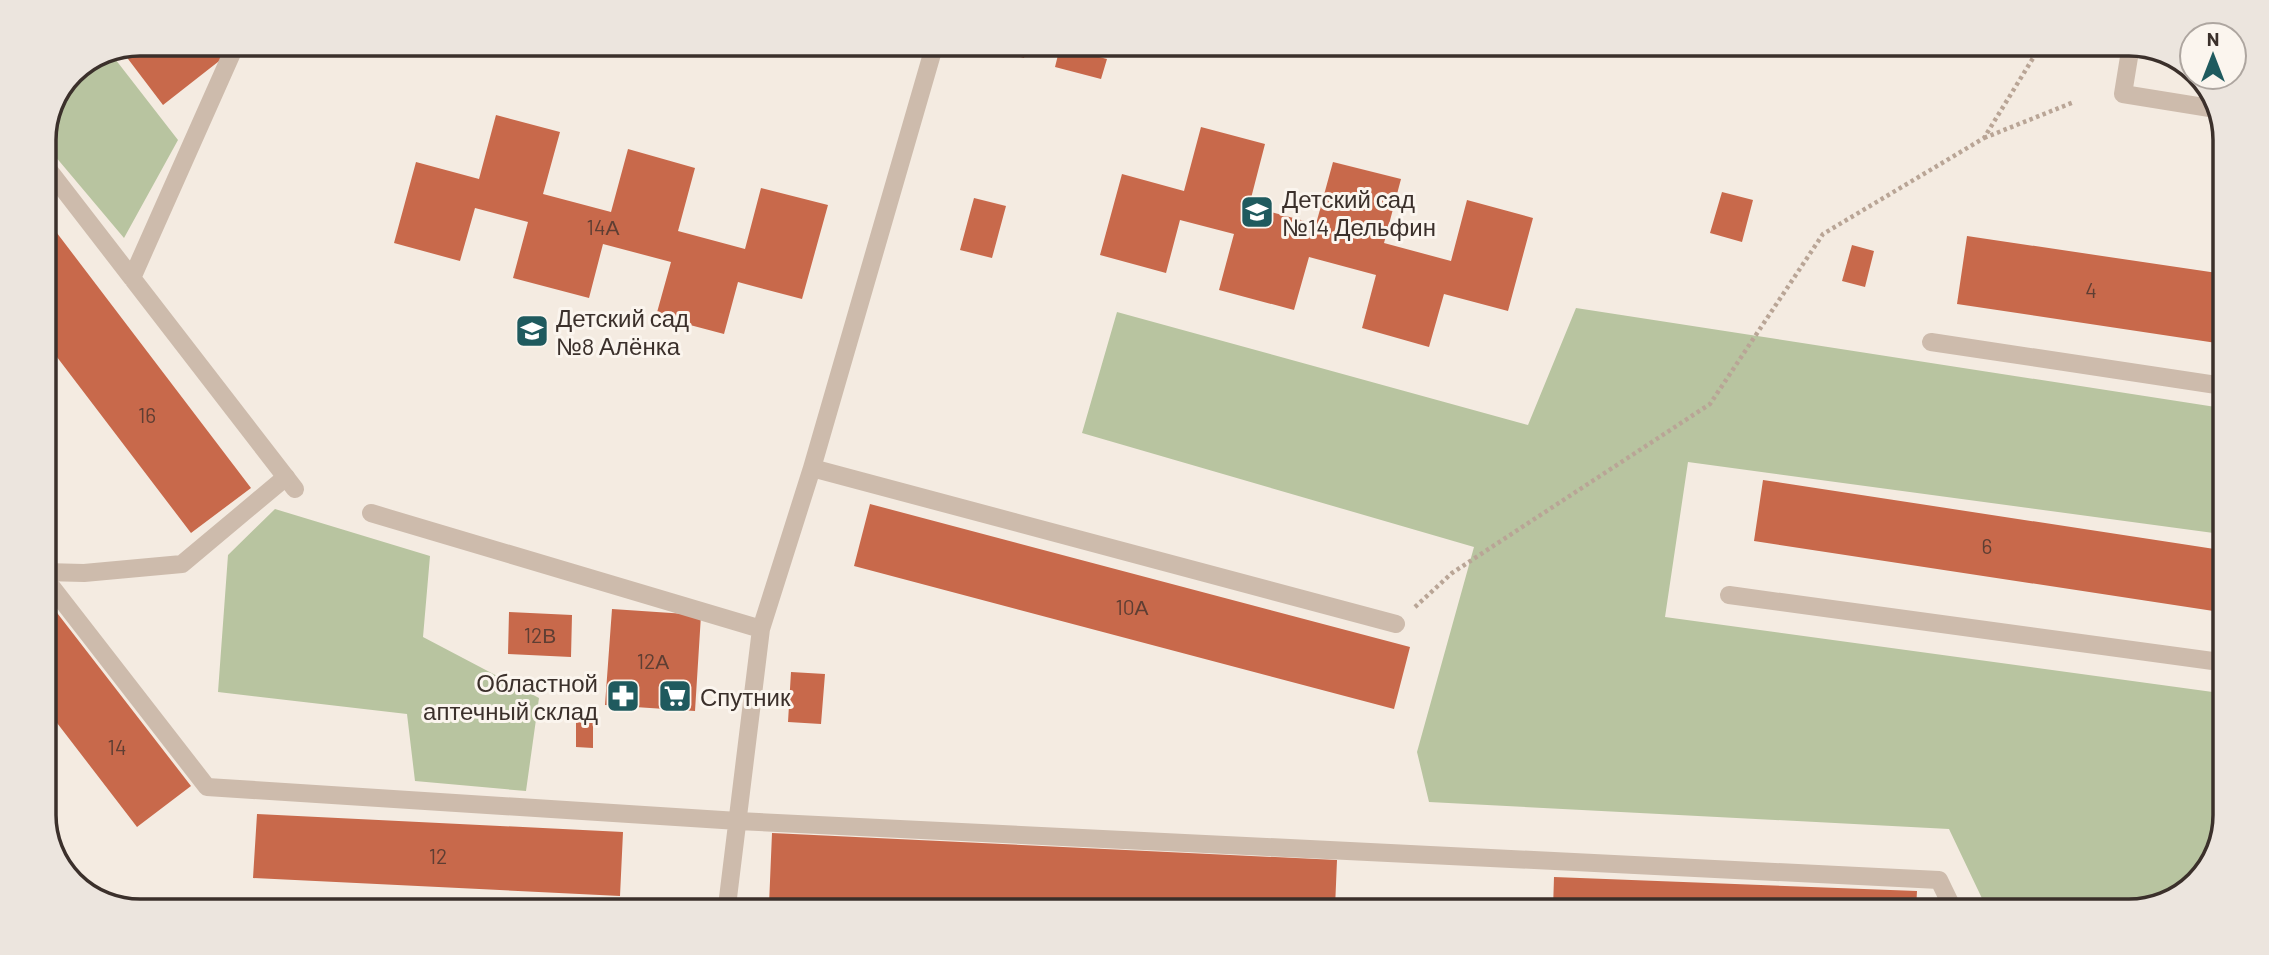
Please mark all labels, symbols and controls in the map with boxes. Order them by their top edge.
north arrow [2178,21,2248,91]
text: N [2207,27,2219,50]
place label: Детский сад №14 Дельфин [1282,184,1436,241]
school or university icon: Детский сад №14 Дельфин [1238,193,1276,231]
house number: 14А [587,214,619,239]
house number: 4 [2085,277,2097,302]
place label: Детский сад №8 Алёнка [556,303,689,360]
school or university icon: Детский сад №8 Алёнка [513,312,551,350]
house number: 16 [138,402,156,427]
house number: 6 [1982,533,1992,558]
house number: 10А [1115,594,1149,619]
house number: 12В [524,622,556,647]
house number: 12А [637,648,669,673]
place label: Областной аптечный склад [423,668,598,725]
pharmacy icon: Областной аптечный склад [604,677,642,715]
supermarket icon: Спутник [656,677,694,715]
place label: Спутник [700,682,791,711]
house number: 14 [108,734,126,759]
house number: 12 [429,843,447,868]

